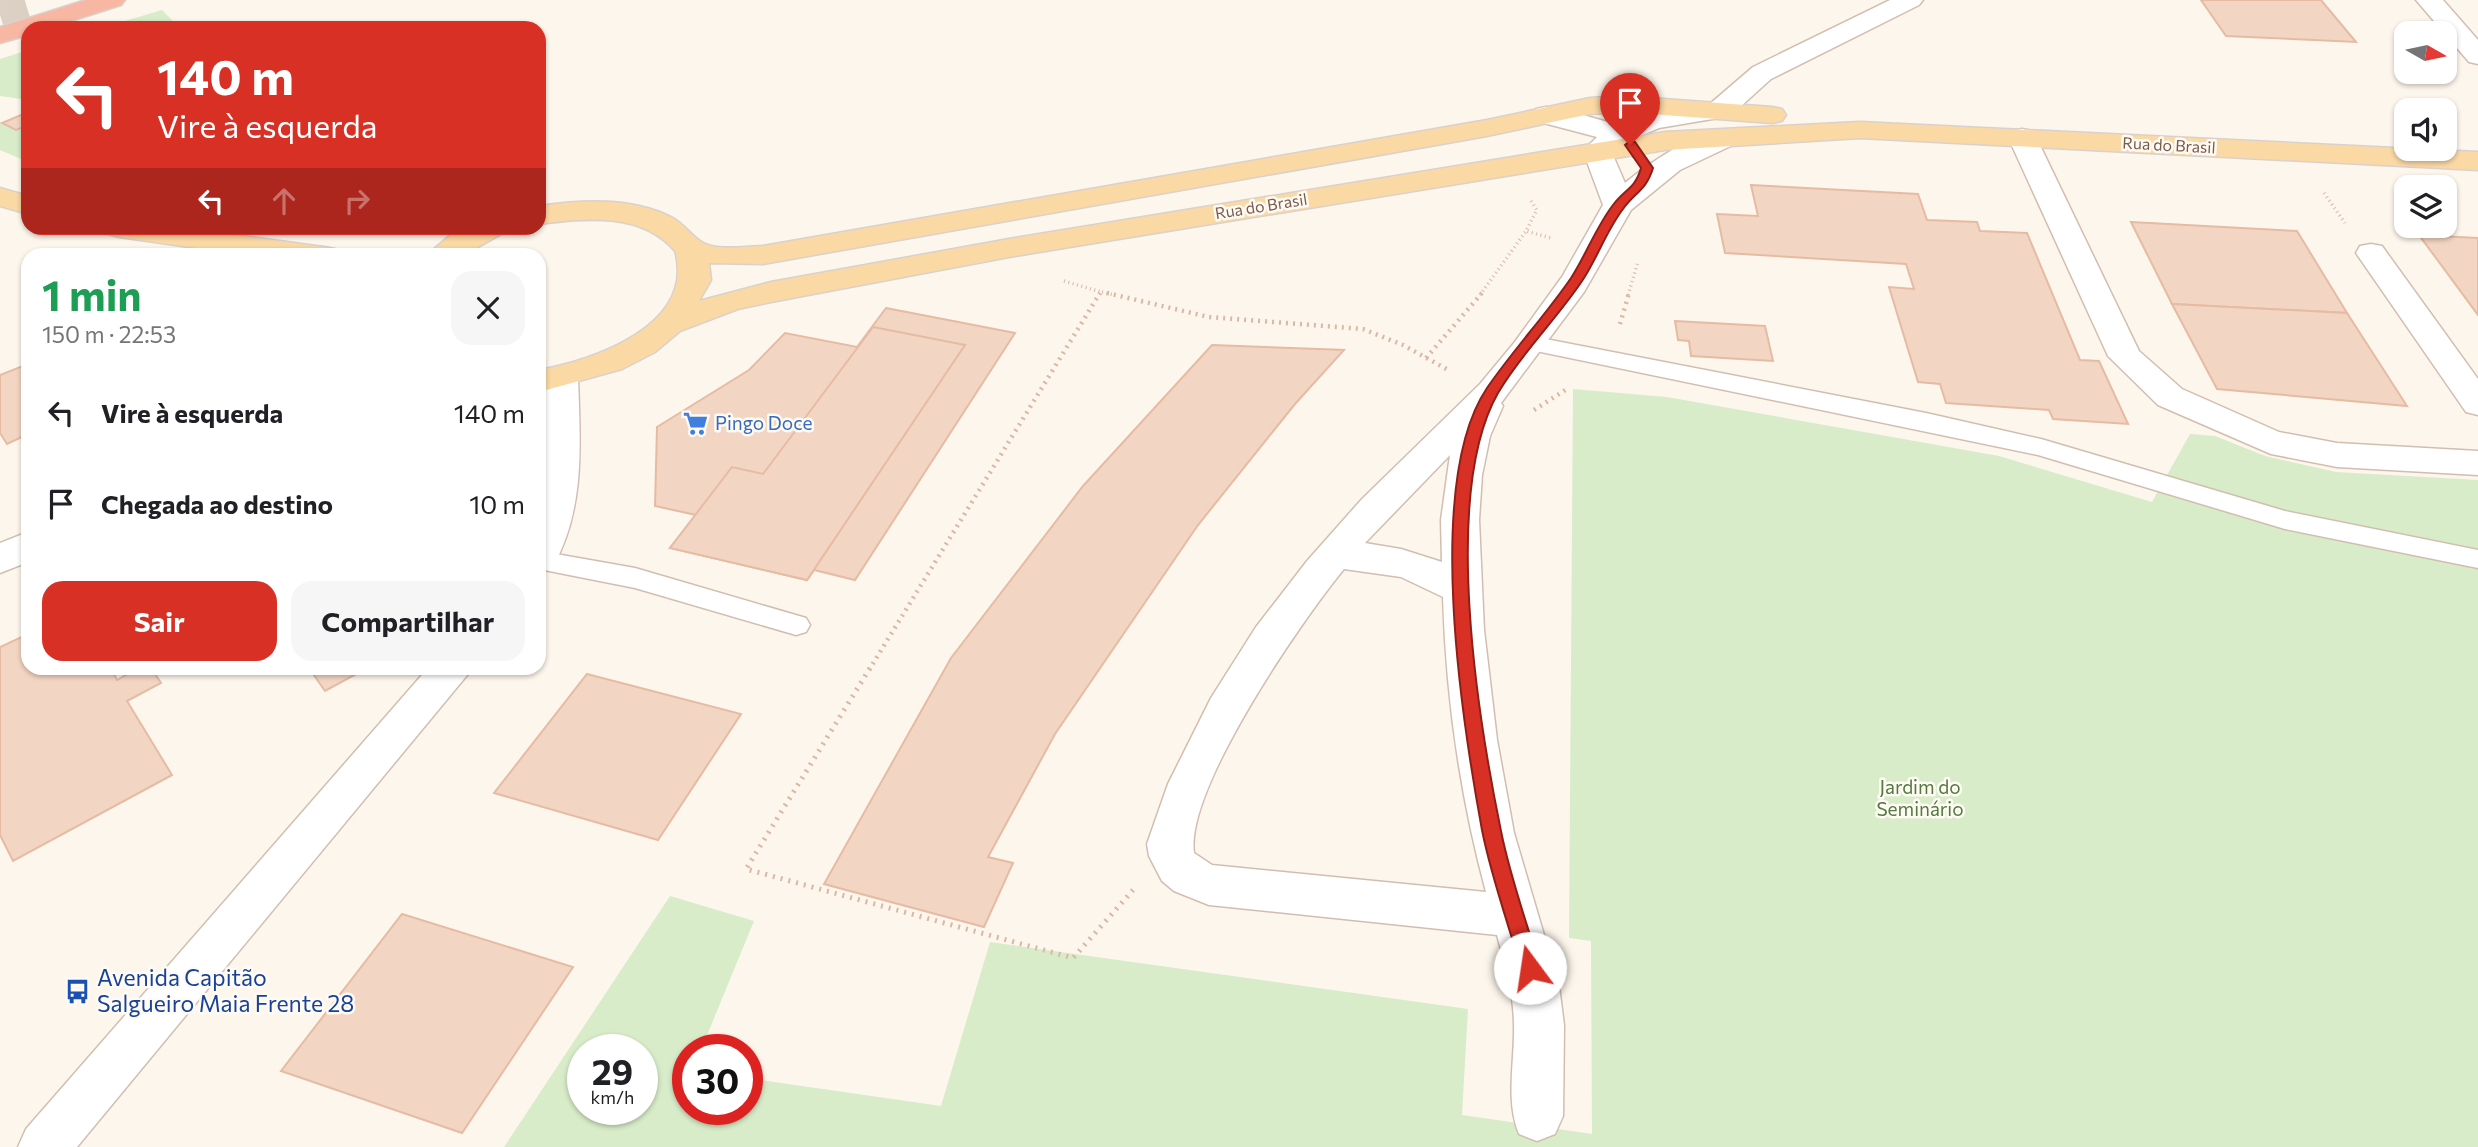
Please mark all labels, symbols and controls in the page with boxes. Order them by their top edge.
north arrow [2394,21,2457,84]
map controls [2394,21,2457,238]
text: 140 m [157,45,294,105]
icon: left [42,49,133,140]
pin [1600,73,1660,145]
icon: arrive [1611,84,1649,122]
button: sound [2394,98,2457,161]
text: Vire à esquerda [157,105,378,145]
street label: Rua do Brasil [2122,133,2216,156]
button: layers [2394,175,2457,238]
icon: left [192,182,230,220]
icon: ahead [265,182,303,220]
icon: right [338,182,376,220]
street label: Rua do Brasil [1213,189,1308,222]
text: 1 min [42,268,142,320]
button: close [451,271,525,345]
text: 150 m · 22:53 [42,320,176,348]
icon: left [42,394,80,432]
text: Vire à esquerda [101,397,283,428]
text: 140 m [454,397,525,428]
supermarket icon: Pingo Doce [681,409,709,437]
place label: Pingo Doce [715,411,813,434]
icon: arrive [42,485,80,523]
text: Chegada ao destino [101,488,333,519]
text: 10 m [469,488,525,519]
button: Sair [42,581,277,661]
button: Compartilhar [291,581,525,661]
park label: Jardim do Seminário [1876,775,1964,820]
position arrow [1493,931,1567,1005]
place label: Avenida Capitão Salgueiro Maia Frente 28 [97,963,354,1017]
bus stop icon: Avenida Capitão Salgueiro Maia Frente 28 [63,977,91,1005]
speed limit sign: 30 [672,1034,763,1125]
text: 29 [592,1049,633,1092]
text: km/h [591,1086,634,1108]

